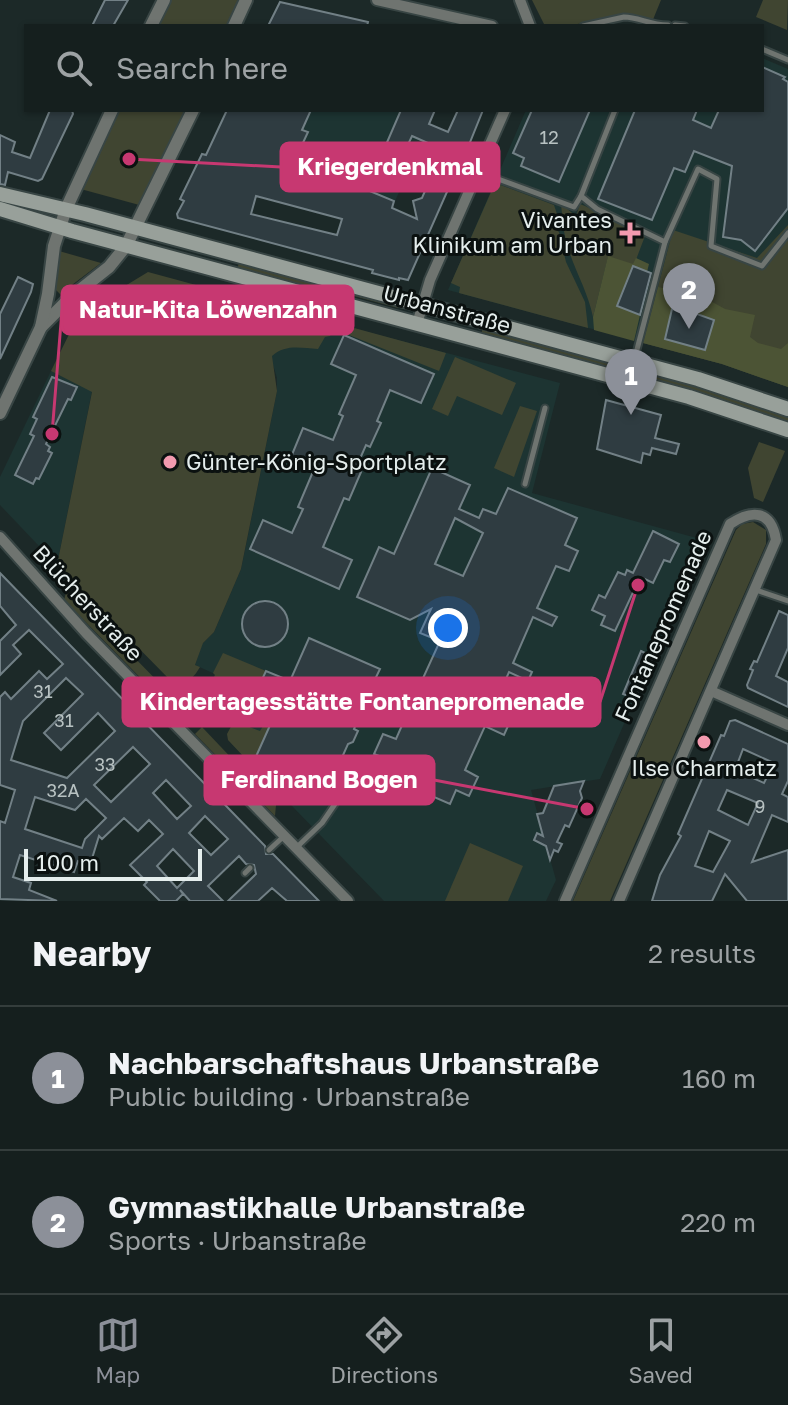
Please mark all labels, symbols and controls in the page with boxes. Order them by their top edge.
search box [24,24,764,112]
icon: search [52,46,96,90]
text: Search here [116,50,288,86]
house number: 12 [539,126,559,148]
callout: Kriegerdenkmal [281,143,499,191]
text: Kriegerdenkmal [297,151,483,180]
place label: Vivantes Klinikum am Urban [412,206,612,258]
marker: Vivantes Klinikum am Urban [619,222,641,244]
pin: 2 [663,263,715,329]
street label: Urbanstraße [380,279,514,338]
callout: Natur-Kita Löwenzahn [62,286,353,334]
text: Natur-Kita Löwenzahn [79,294,337,323]
pin: 1 [605,349,657,415]
place label: Günter-König-Sportplatz [186,448,446,475]
marker: Günter-König-Sportplatz [161,453,179,471]
street label: Fontanepromenade [608,526,717,726]
street label: Blücherstraße [28,539,149,666]
your location [428,608,468,648]
callout: Kindertagesstätte Fontanepromenade [123,678,600,726]
house number: 31 [33,680,53,702]
text: Kindertagesstätte Fontanepromenade [140,686,584,715]
house number: 31 [54,709,74,731]
marker: Ilse Charmatz [695,733,713,751]
house number: 33 [94,753,116,775]
place label: Ilse Charmatz [631,754,777,781]
callout: Ferdinand Bogen [205,756,434,804]
text: Ferdinand Bogen [220,764,418,793]
house number: 32A [46,779,80,801]
house number: 9 [755,795,765,817]
scale bar [24,845,202,881]
text: 100 m [36,849,99,876]
text: Nearby [32,933,152,973]
text: 2 results [648,938,756,969]
text: Nachbarschaftshaus Urbanstraße [108,1045,599,1081]
text: 1 [51,1063,65,1094]
text: 160 m [682,1063,756,1094]
text: Public building · Urbanstraße [108,1081,470,1112]
text: Gymnastikhalle Urbanstraße [108,1189,525,1225]
text: 2 [50,1207,66,1238]
text: 220 m [680,1207,756,1238]
text: Sports · Urbanstraße [108,1225,367,1256]
tab: Map [95,1313,140,1388]
tab: Directions [331,1313,438,1388]
tab: Saved [629,1313,693,1388]

